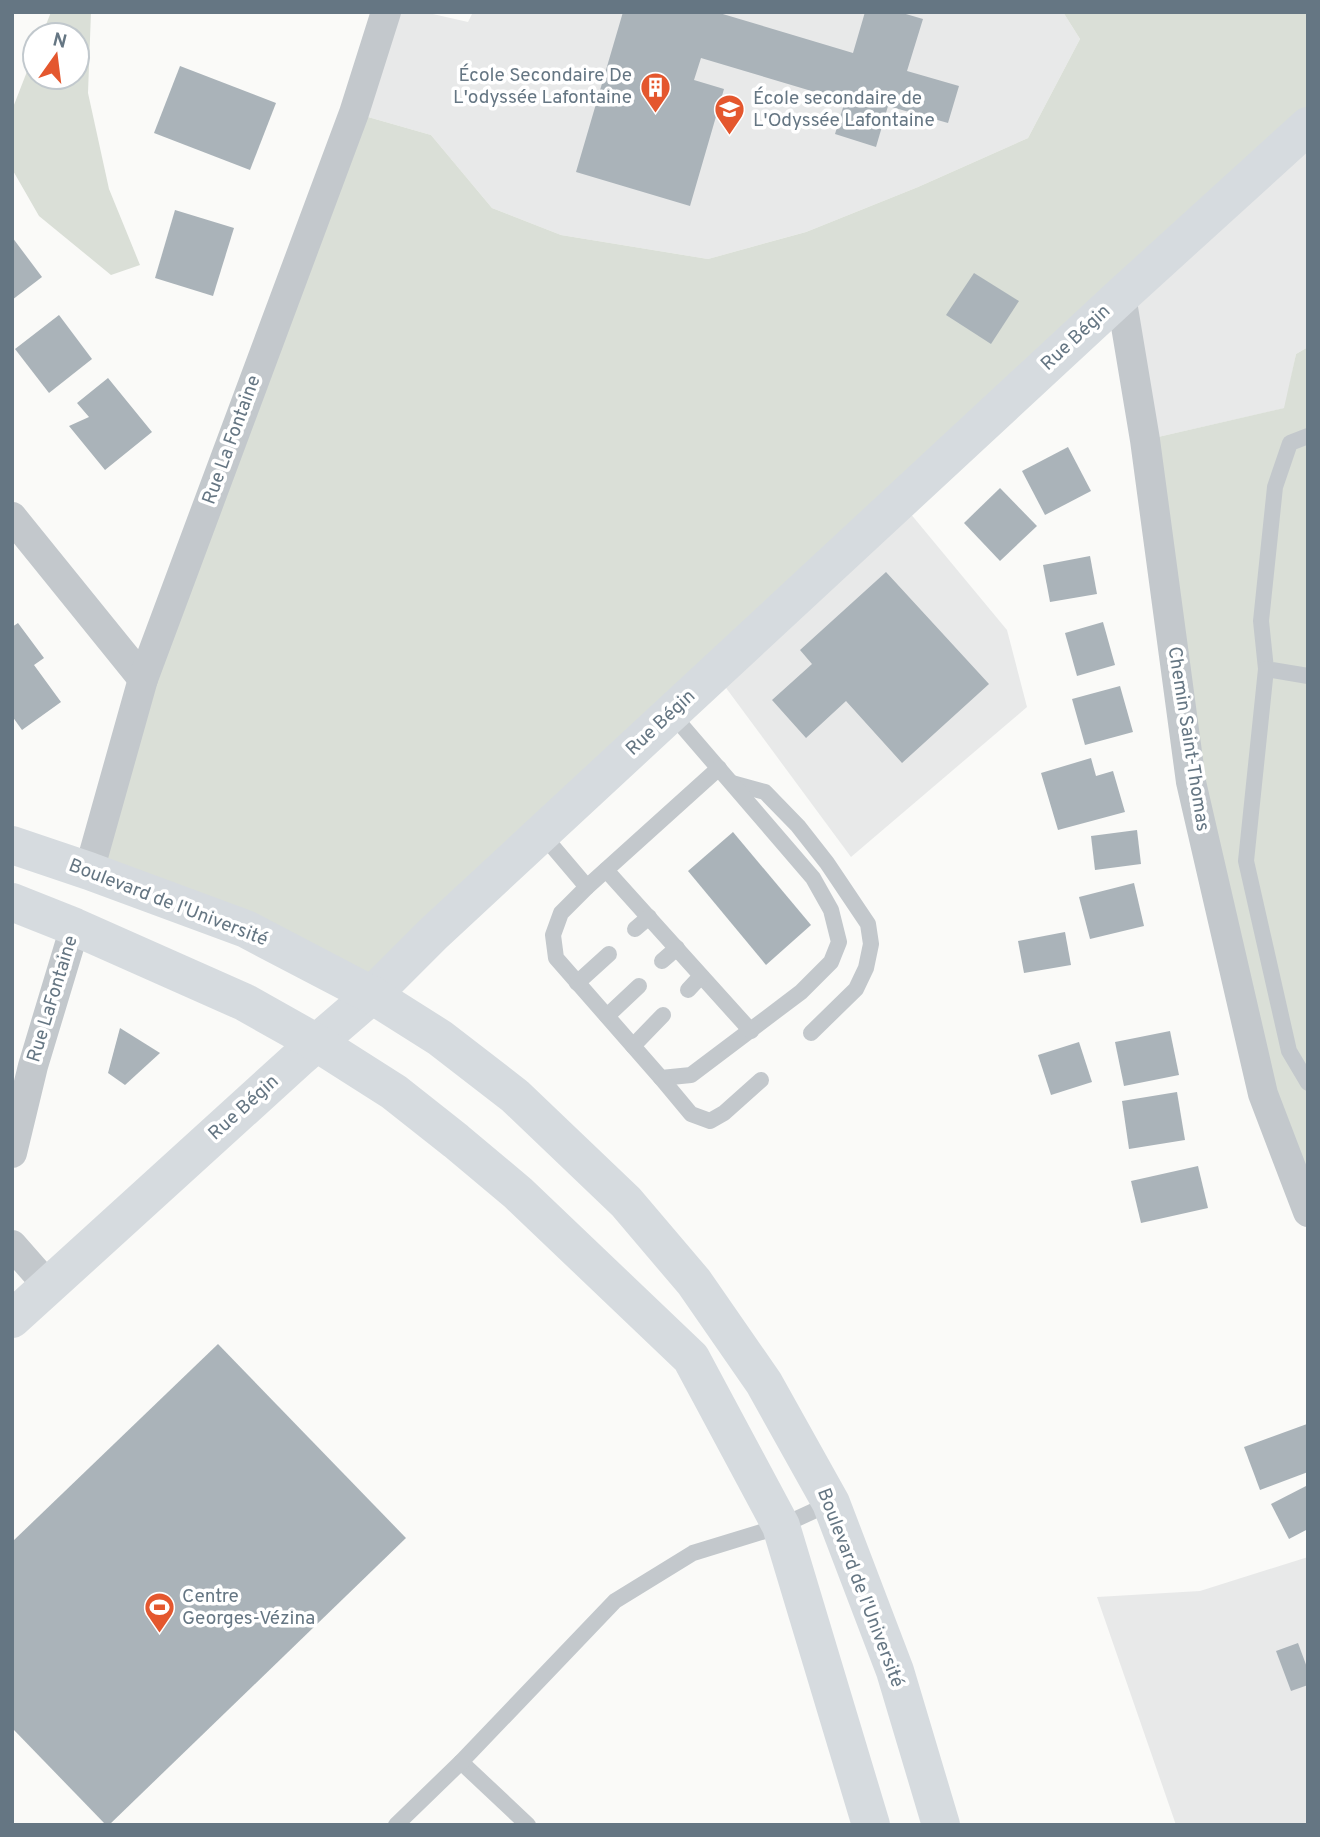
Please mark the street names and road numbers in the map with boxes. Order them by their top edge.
street label: Rue Bégin [1036,300,1116,376]
street label: Rue La Fontaine [197,372,267,508]
street label: Chemin Saint-Thomas [1162,645,1214,833]
street label: Rue Bégin [621,685,701,761]
street label: Boulevard de l'Université [65,854,271,952]
street label: Rue LaFontaine [22,933,84,1065]
street label: Rue Bégin [204,1070,284,1146]
street label: Boulevard de l'Université [811,1485,909,1691]

